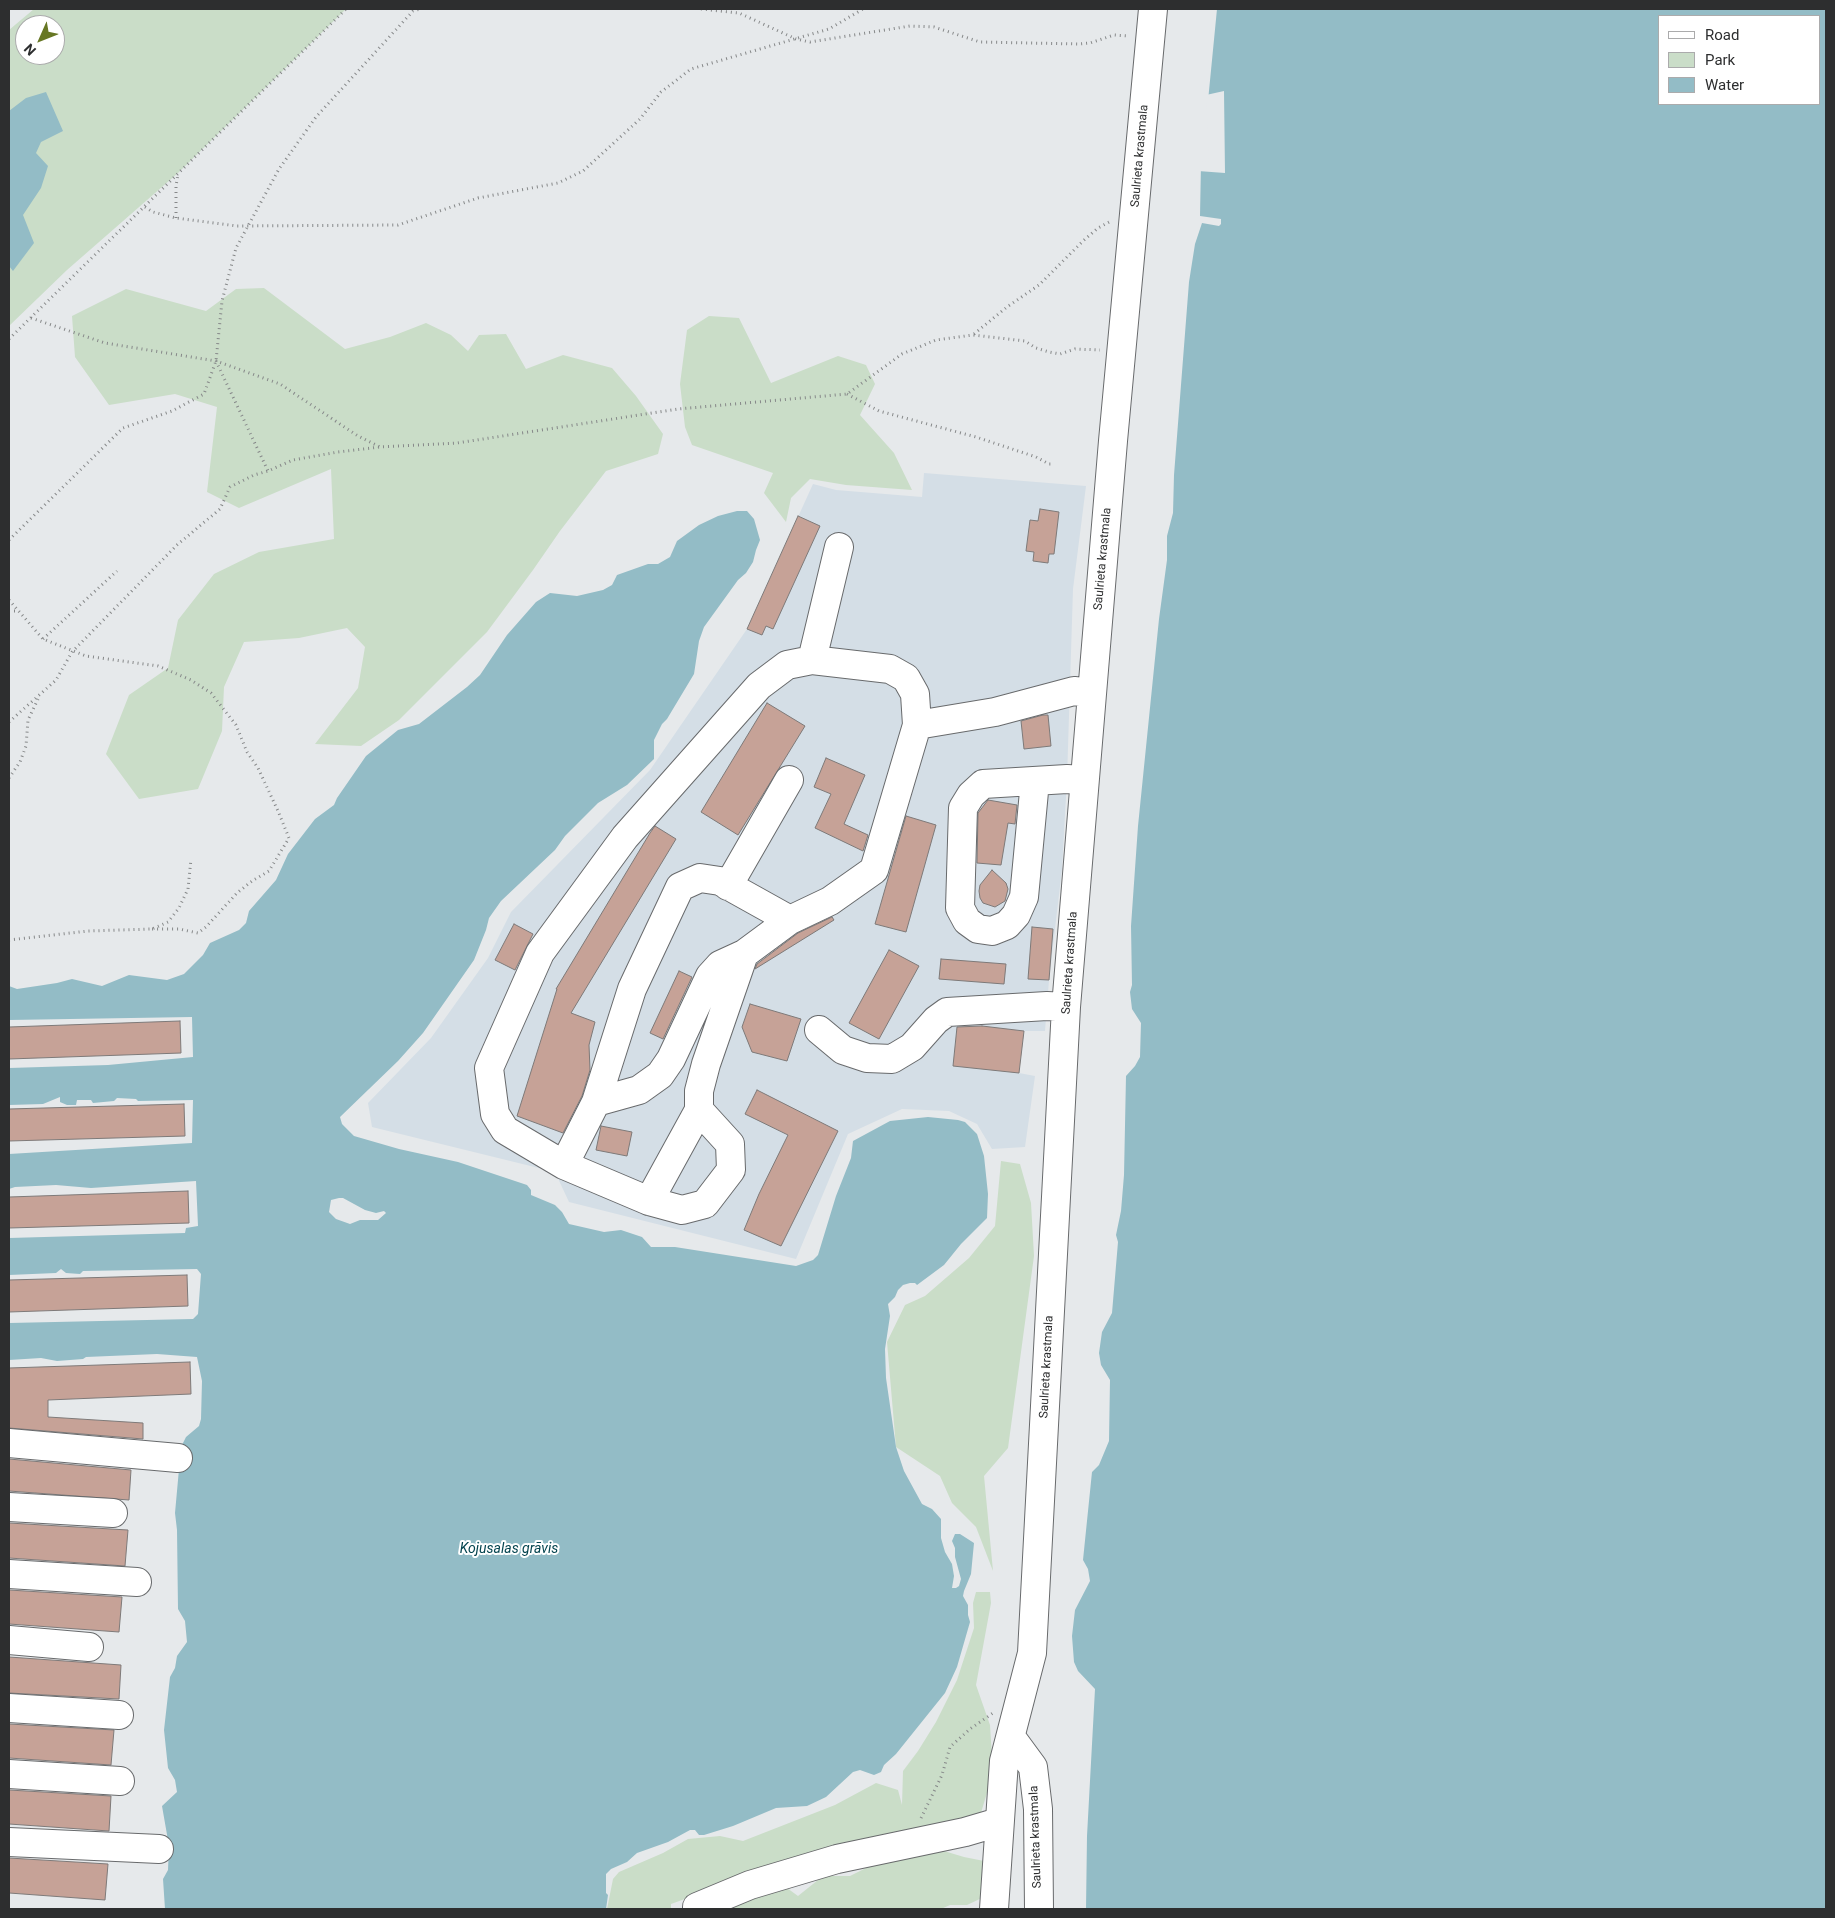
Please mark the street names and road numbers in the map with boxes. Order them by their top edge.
street label: Saulrieta krastmala [1128,104,1152,208]
street label: Saulrieta krastmala [1091,507,1115,611]
street label: Saulrieta krastmala [1059,911,1081,1015]
street label: Saulrieta krastmala [1037,1315,1057,1419]
street label: Saulrieta krastmala [1027,1785,1045,1889]

